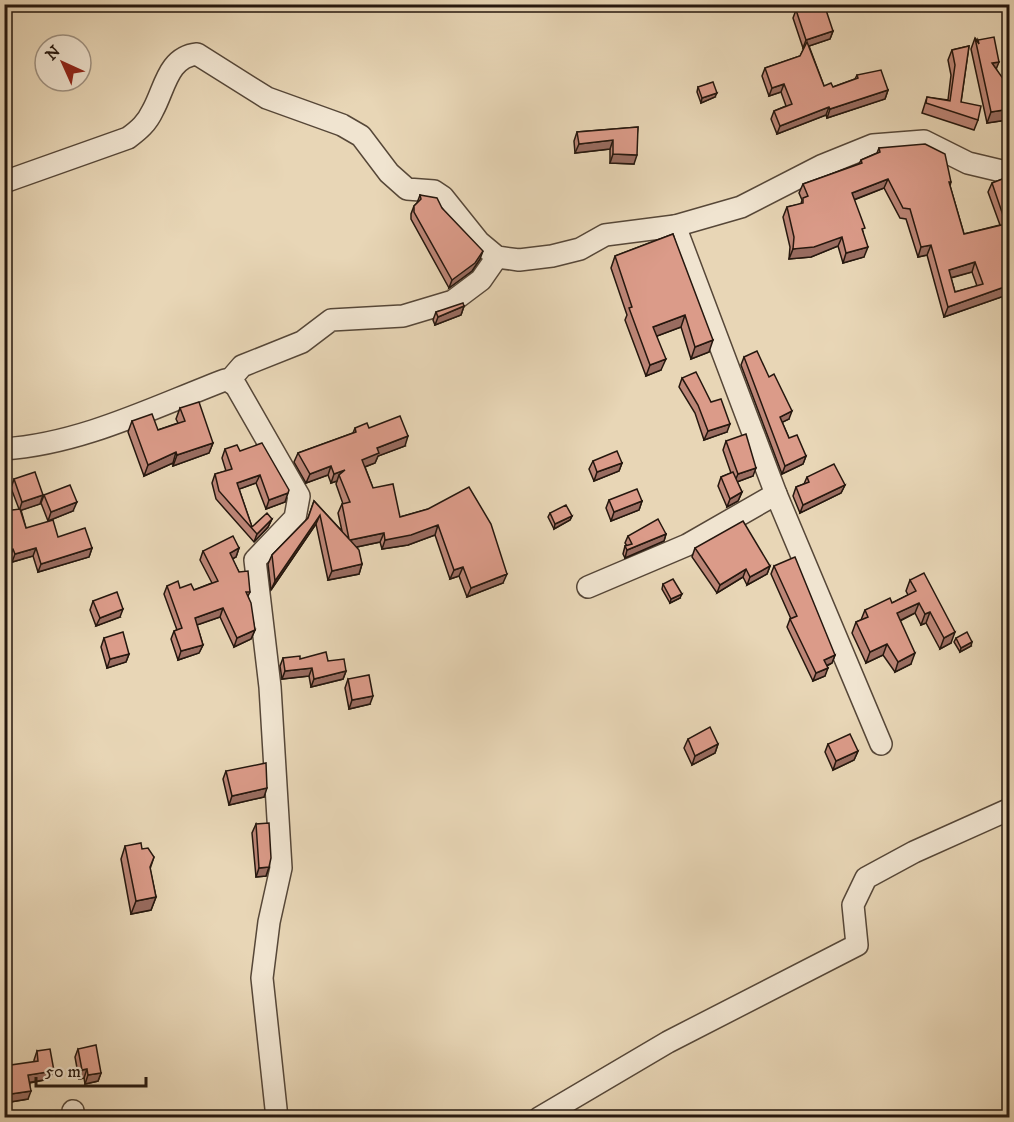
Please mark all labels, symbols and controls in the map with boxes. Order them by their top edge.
north arrow [33,33,93,93]
text: N [41,41,65,65]
scale bar [36,1050,146,1088]
text: 50 m [45,1061,81,1083]

